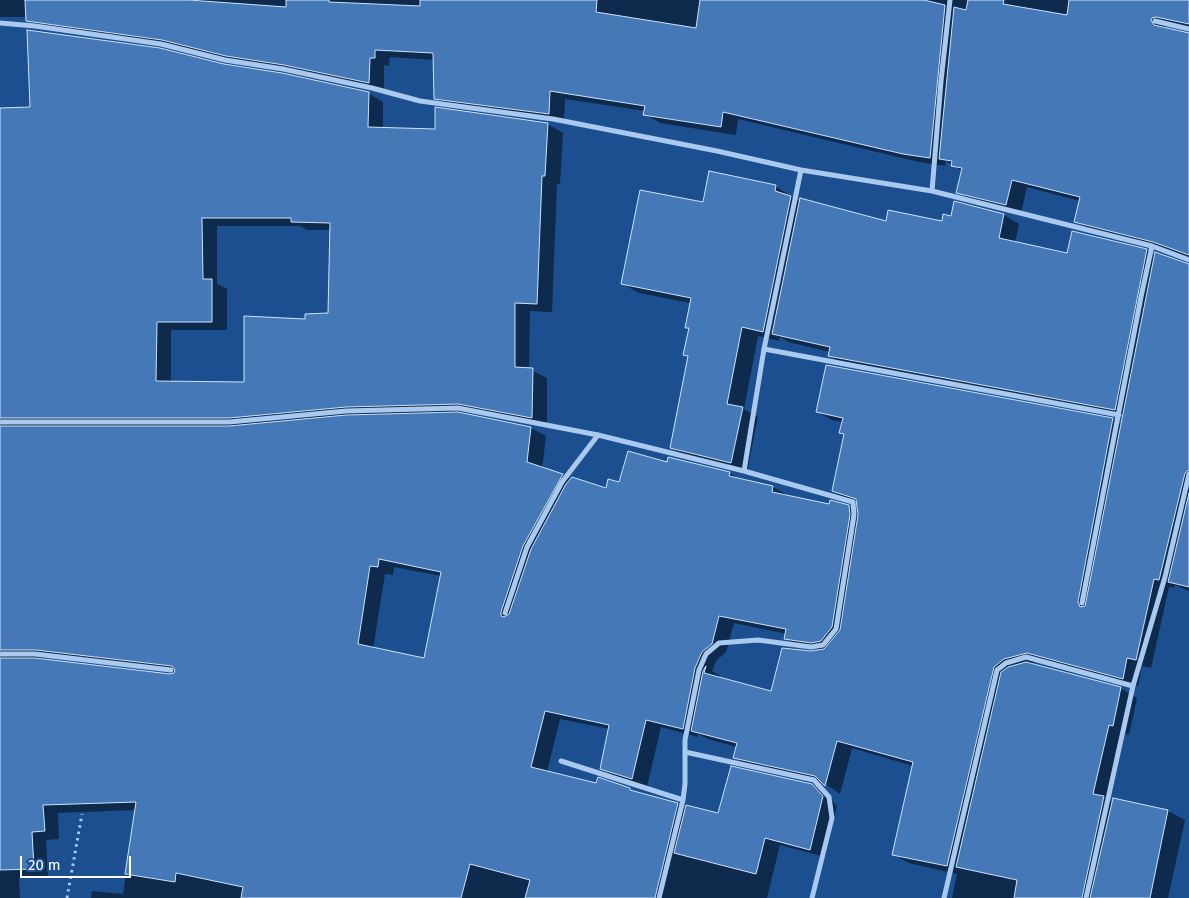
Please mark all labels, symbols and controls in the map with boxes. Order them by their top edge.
scale bar [22,846,134,878]
text: 20 m [28,856,61,874]

